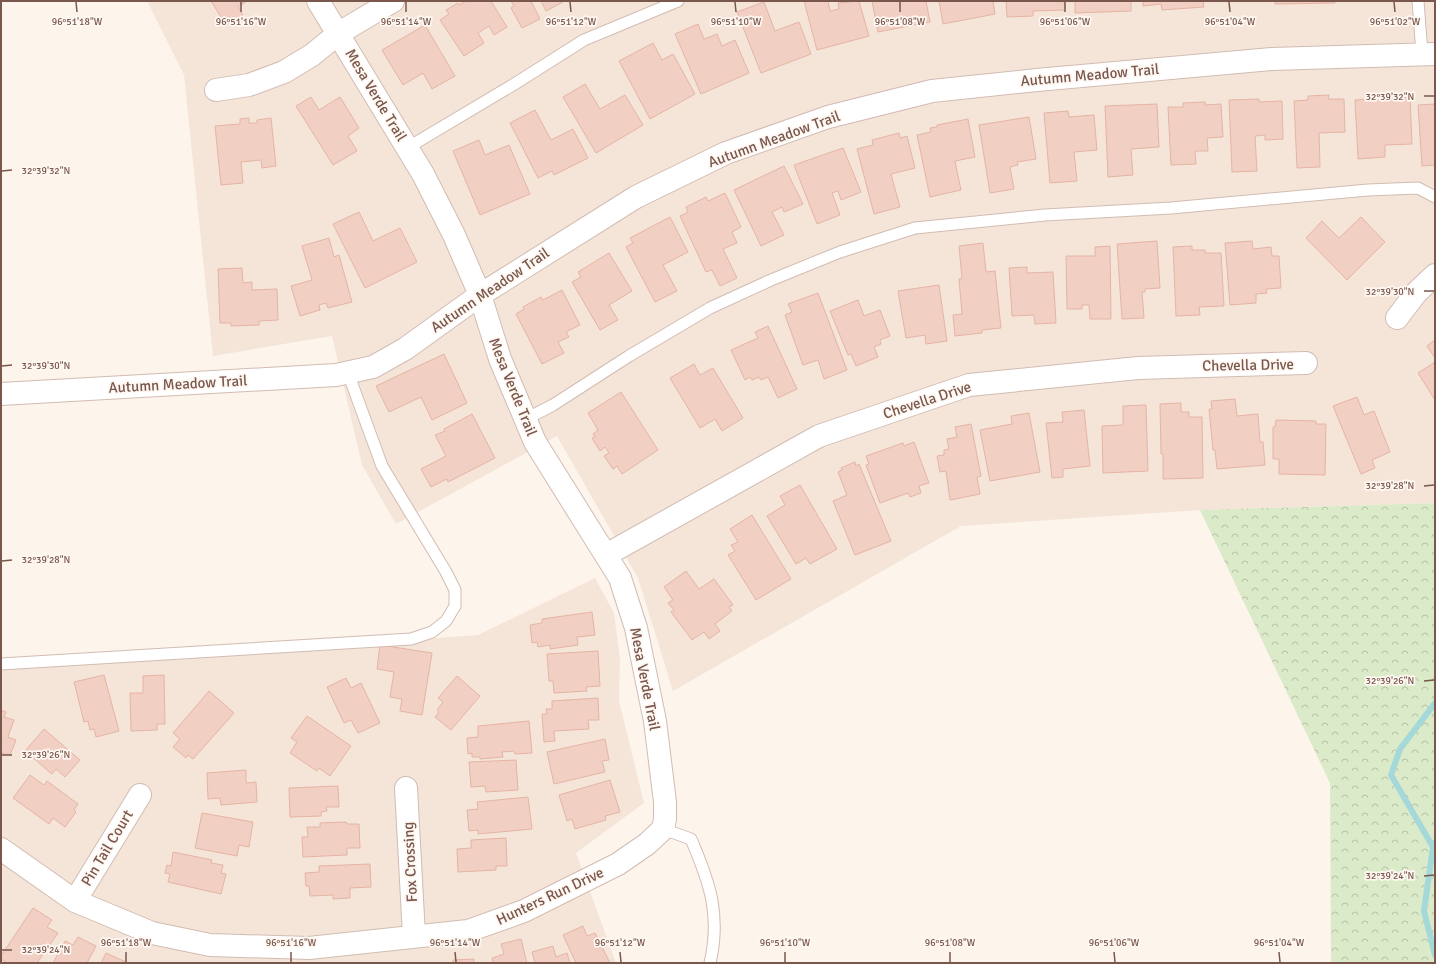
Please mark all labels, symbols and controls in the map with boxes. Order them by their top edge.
text: 96°51'18"W [52,16,103,28]
text: 96°51'16"W [216,16,267,28]
text: 96°51'14"W [381,16,432,28]
text: 96°51'12"W [546,16,597,28]
text: 96°51'10"W [711,16,762,28]
text: 96°51'08"W [875,16,926,28]
text: 96°51'06"W [1040,16,1091,28]
text: 96°51'04"W [1205,16,1256,28]
text: 96°51'02"W [1370,16,1421,28]
street label: Mesa Verde Trail [341,45,411,145]
street label: Autumn Meadow Trail [1020,60,1160,90]
text: 32°39'32"N [1366,91,1414,103]
street label: Autumn Meadow Trail [706,107,842,171]
text: 32°39'32"N [22,165,70,177]
street label: Autumn Meadow Trail [427,244,553,336]
text: 32°39'30"N [1366,286,1414,298]
street label: Mesa Verde Trail [485,335,541,439]
street label: Chevella Drive [1202,355,1294,375]
text: 32°39'30"N [22,360,70,372]
street label: Autumn Meadow Trail [108,371,248,397]
street label: Chevella Drive [881,377,973,423]
text: 32°39'28"N [1366,480,1414,492]
text: 32°39'28"N [22,554,70,566]
street label: Mesa Verde Trail [626,626,664,732]
text: 32°39'26"N [1366,675,1414,687]
text: 32°39'26"N [22,749,70,761]
street label: Pin Tail Court [77,807,137,889]
street label: Fox Crossing [399,821,421,903]
street label: Hunters Run Drive [493,863,607,929]
text: 32°39'24"N [1366,870,1414,882]
text: 96°51'18"W [101,937,152,949]
text: 96°51'16"W [266,937,317,949]
text: 96°51'14"W [430,937,481,949]
text: 96°51'12"W [595,937,646,949]
text: 96°51'10"W [760,937,811,949]
text: 96°51'08"W [925,937,976,949]
text: 96°51'06"W [1089,937,1140,949]
text: 96°51'04"W [1254,937,1305,949]
text: 32°39'24"N [22,944,70,956]

